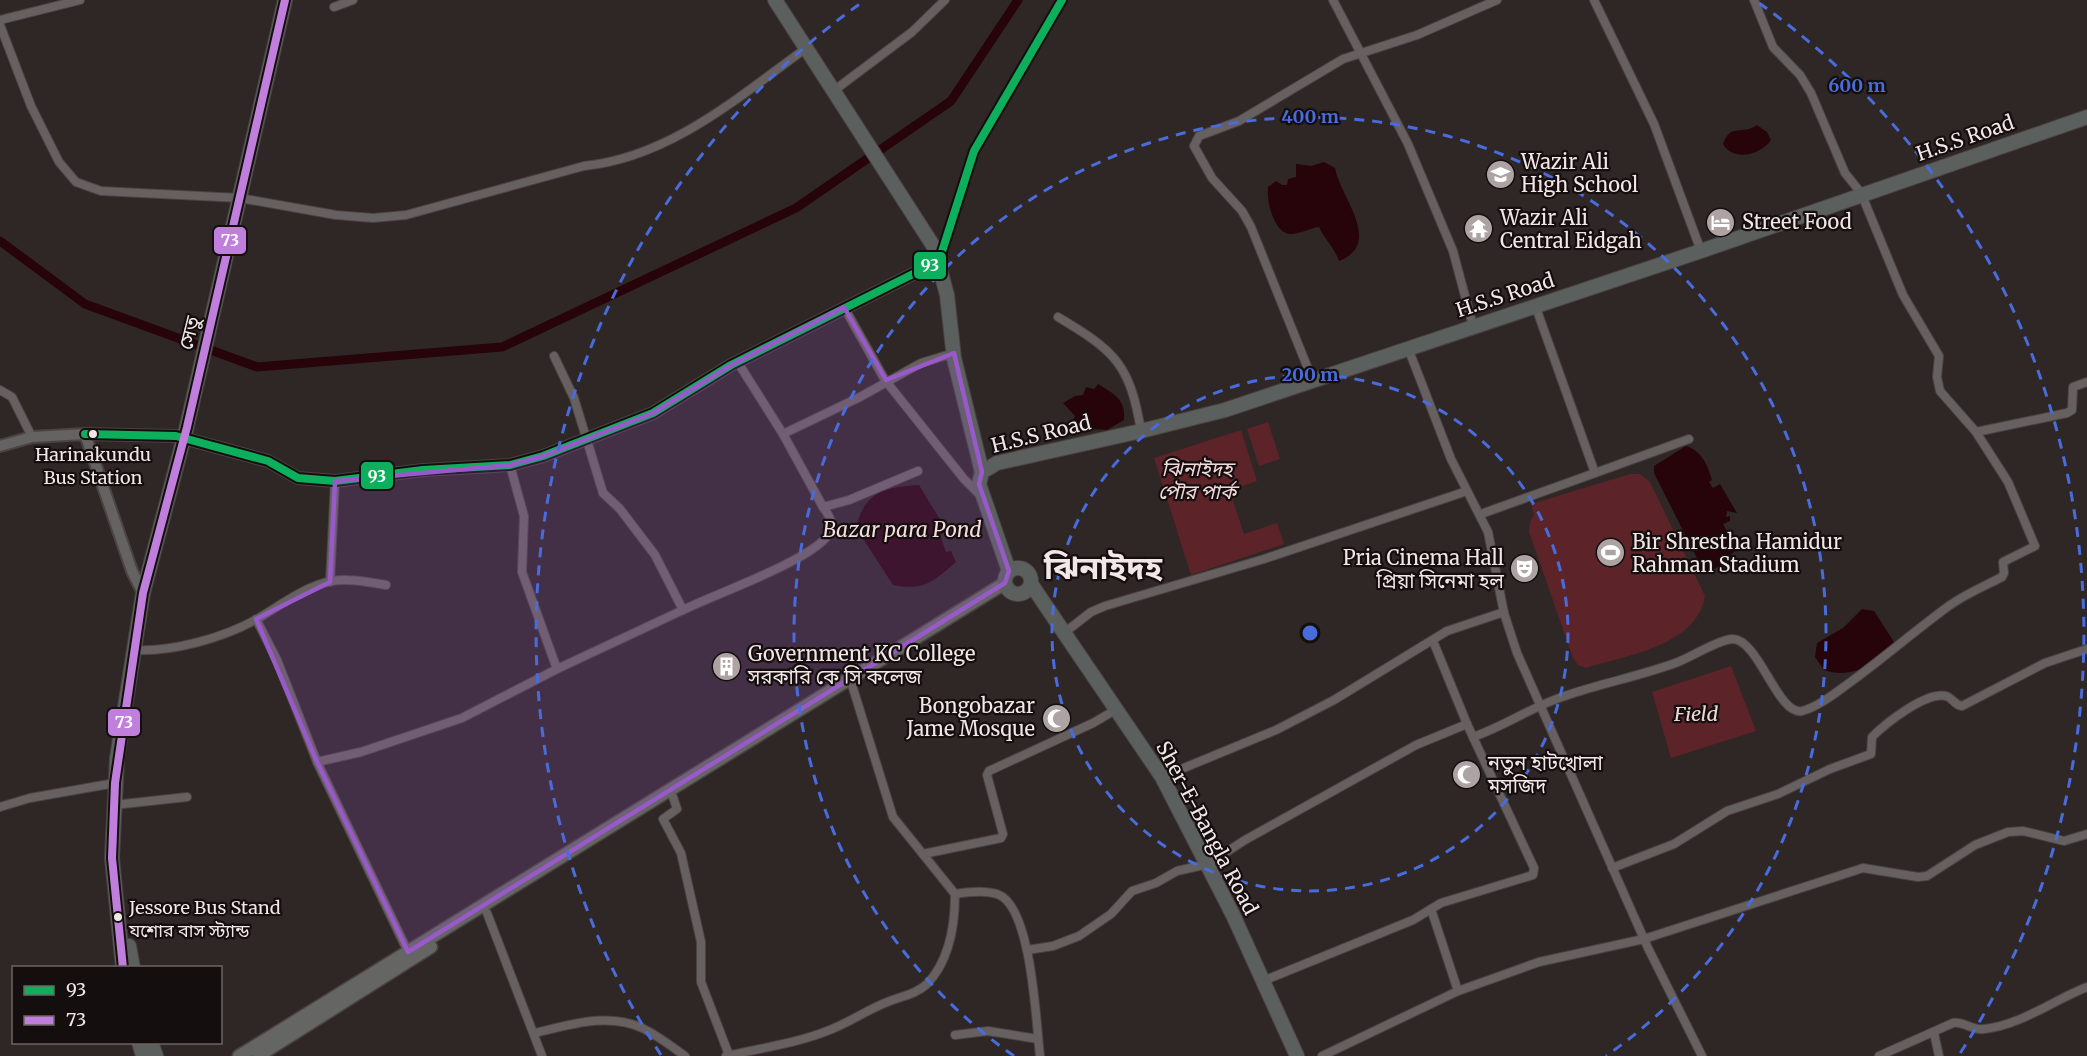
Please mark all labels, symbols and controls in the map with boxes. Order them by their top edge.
text: 600 m [1828,74,1886,97]
text: 400 m [1281,105,1339,128]
street label: H.S.S Road [1913,109,2017,166]
place label: Wazir Ali High School [1520,149,1638,197]
school or university icon: Wazir Ali High School [1484,158,1516,190]
place label: Wazir Ali Central Eidgah [1499,205,1642,253]
hotel icon: Street Food [1705,206,1737,238]
place label: Street Food [1742,209,1852,234]
temple icon: Wazir Ali Central Eidgah [1463,213,1495,245]
line badge: 73 [213,226,247,255]
text: 73 [221,230,239,250]
line badge: 93 [913,251,947,280]
text: 93 [921,255,939,275]
street label: H.S.S Road [1453,267,1557,322]
street label: সেতু [172,313,206,353]
text: 200 m [1282,363,1338,386]
street label: H.S.S Road [988,409,1093,458]
marker: Harinakundu Bus Station [87,428,99,440]
place label: Harinakundu Bus Station [35,443,151,489]
park label: ঝিনাইদহ পৌর পার্ক [1158,456,1240,504]
line badge: 93 [360,461,394,490]
text: 93 [368,466,386,486]
water label: Bazar para Pond [822,516,982,543]
place label: Bir Shrestha Hamidur Rahman Stadium [1632,529,1842,577]
sports icon: Bir Shrestha Hamidur Rahman Stadium [1595,537,1627,569]
place label: Pria Cinema Hall প্রিয়া সিনেমা হল [1343,545,1504,593]
district label: ঝিনাইদহ [1043,548,1162,588]
theatre icon: Pria Cinema Hall প্রিয়া সিনেমা হল [1509,553,1541,585]
centre of rings [1300,623,1320,643]
place label: Government KC College সরকারি কে সি কলেজ [747,641,975,689]
building icon: Government KC College সরকারি কে সি কলেজ [711,650,743,682]
place label: Bongobazar Jame Mosque [906,693,1035,741]
park label: Field [1673,701,1718,726]
mosque icon: Bongobazar Jame Mosque [1040,702,1072,734]
line badge: 73 [107,708,141,737]
text: 73 [115,712,133,732]
street label: Sher-E-Bangla Road [1151,737,1264,919]
place label: নতুন হাটখোলা মসজিদ [1487,750,1603,798]
mosque icon: নতুন হাটখোলা মসজিদ [1451,759,1483,791]
place label: Jessore Bus Stand যশোর বাস স্ট্যান্ড [128,896,281,942]
marker: Jessore Bus Stand যশোর বাস স্ট্যান্ড [112,911,124,923]
legend [12,966,222,1044]
text: 93 [66,978,86,1001]
text: 73 [66,1008,86,1031]

